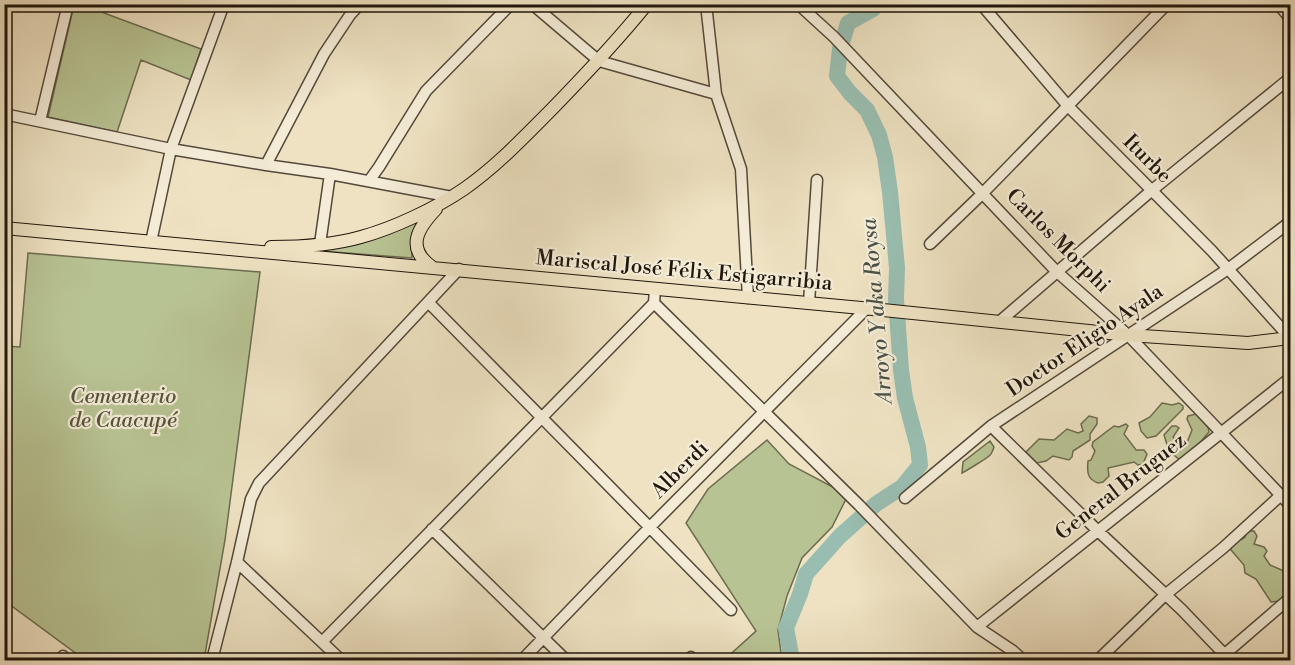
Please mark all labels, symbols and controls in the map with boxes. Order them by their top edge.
street label: Iturbe [1117,129,1177,189]
street label: Carlos Morphi [1000,183,1116,299]
water label: Arroyo Y aka Roysa [855,216,899,407]
street label: Mariscal José Félix Estigarribia [535,245,834,297]
street label: Doctor Eligio Ayala [1002,279,1169,403]
park label: Cementerio de Caacupé [69,384,178,434]
street label: General Bruguez [1050,428,1192,546]
street label: Alberdi [645,436,714,505]

